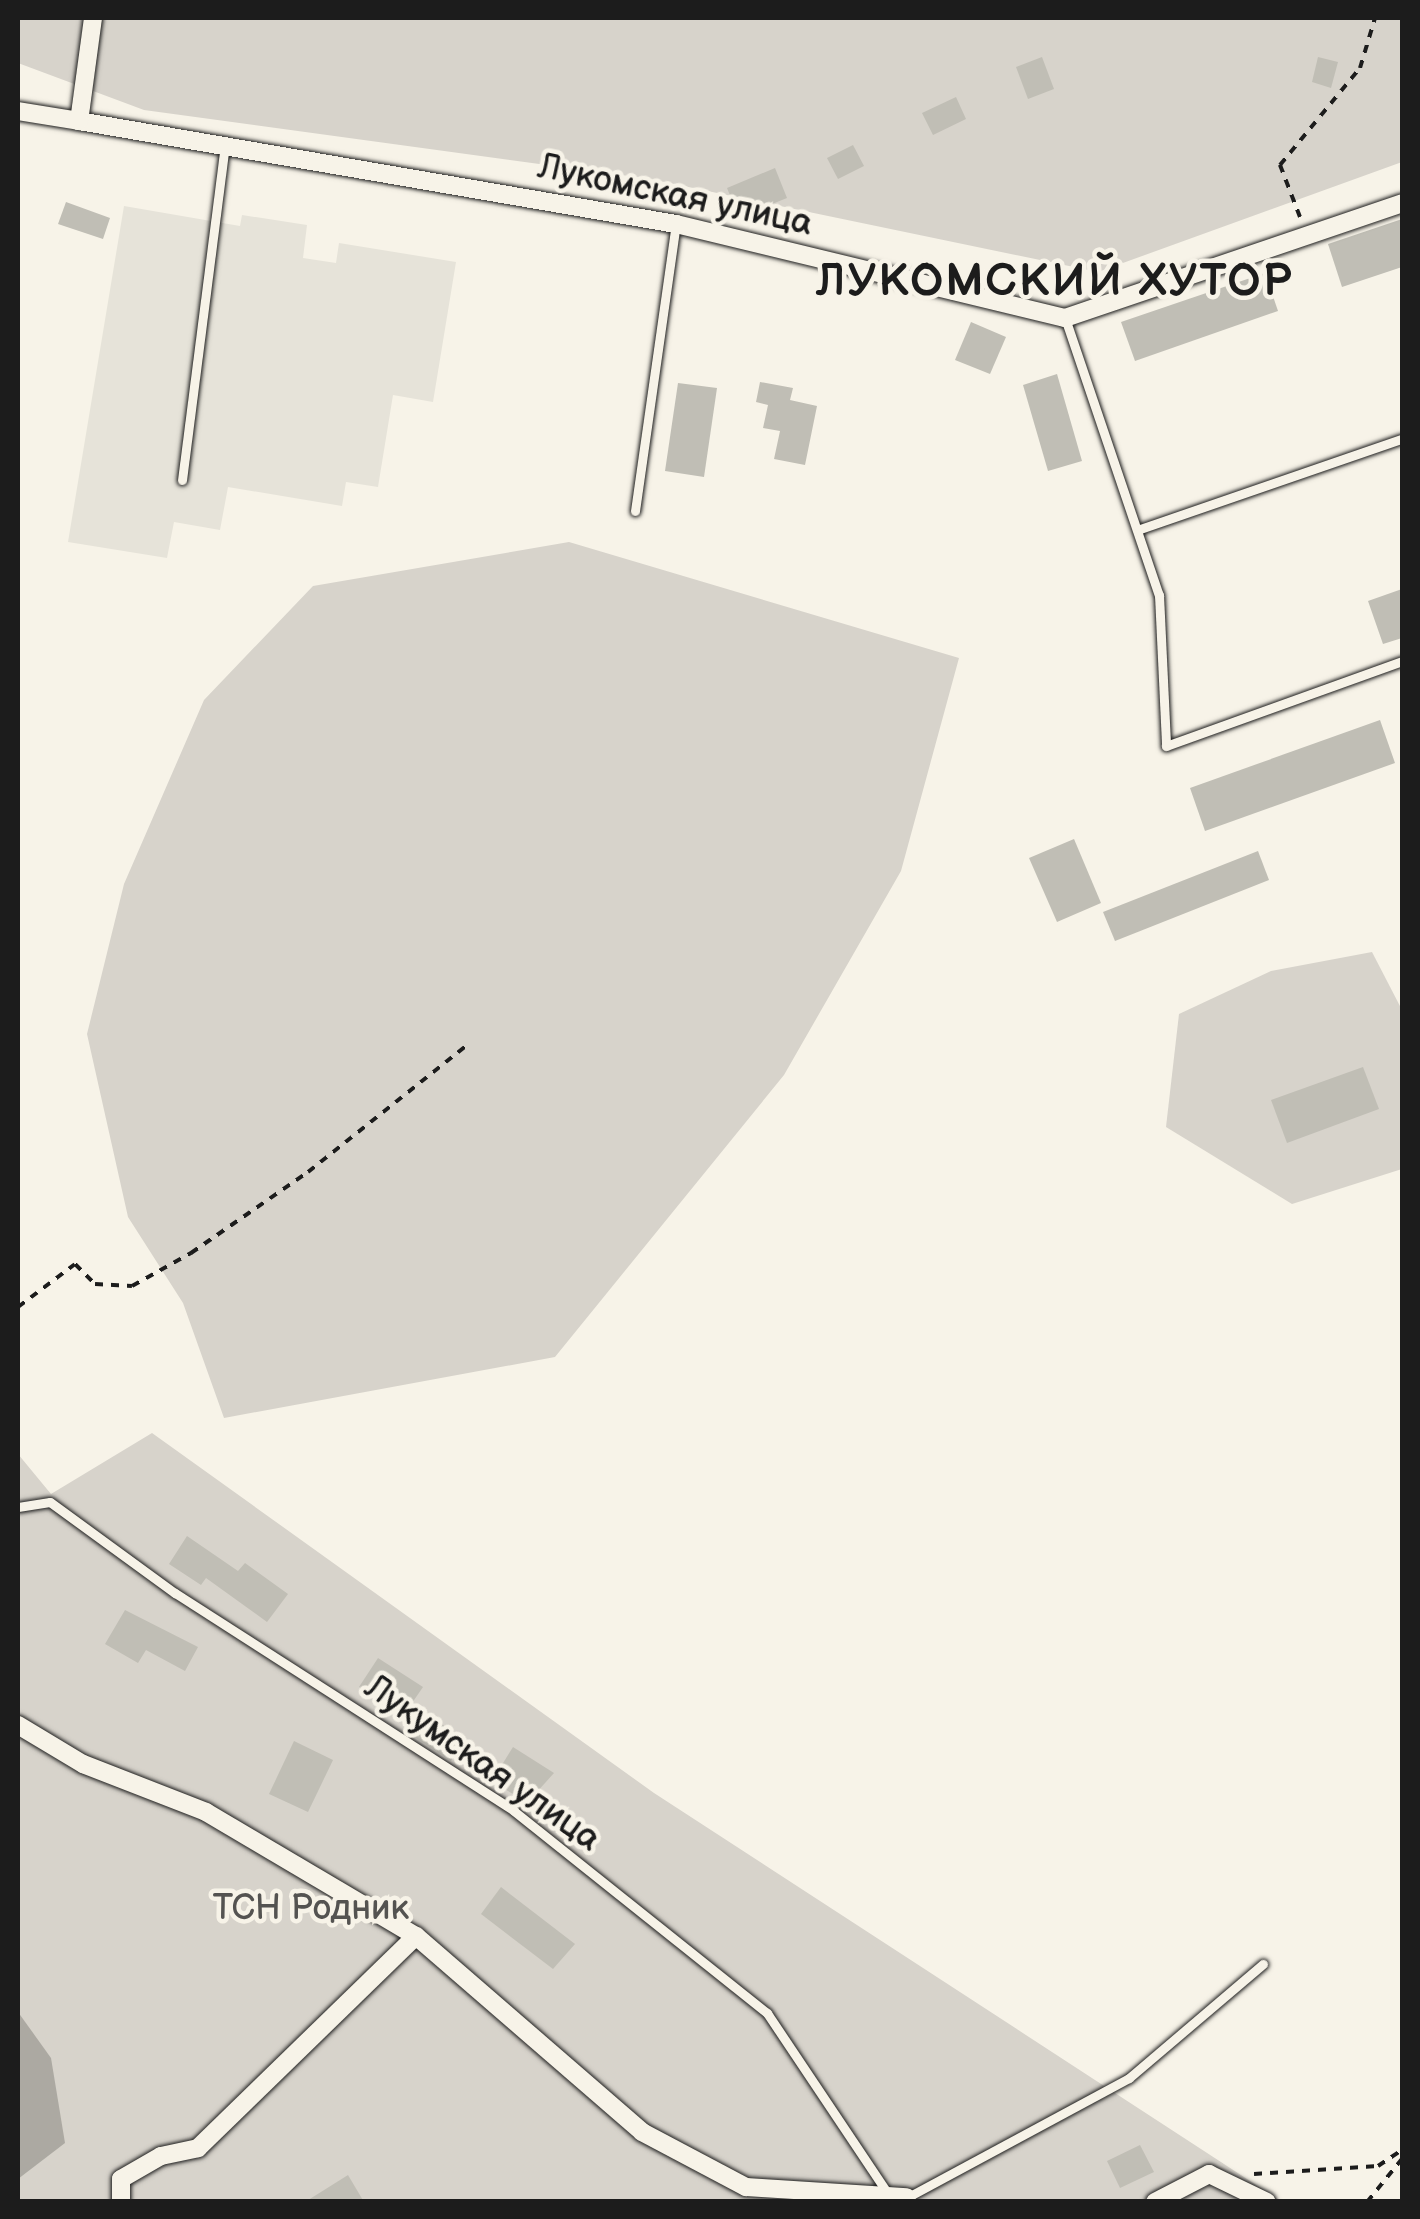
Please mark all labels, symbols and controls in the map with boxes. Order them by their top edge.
street label: Лукомская улица [534,146,816,246]
district label: ЛУКОМСКИЙ ХУТОР [816,255,1294,309]
street label: Лукумская улица [356,1667,608,1861]
park label: ТСН Родник [213,1888,409,1930]

